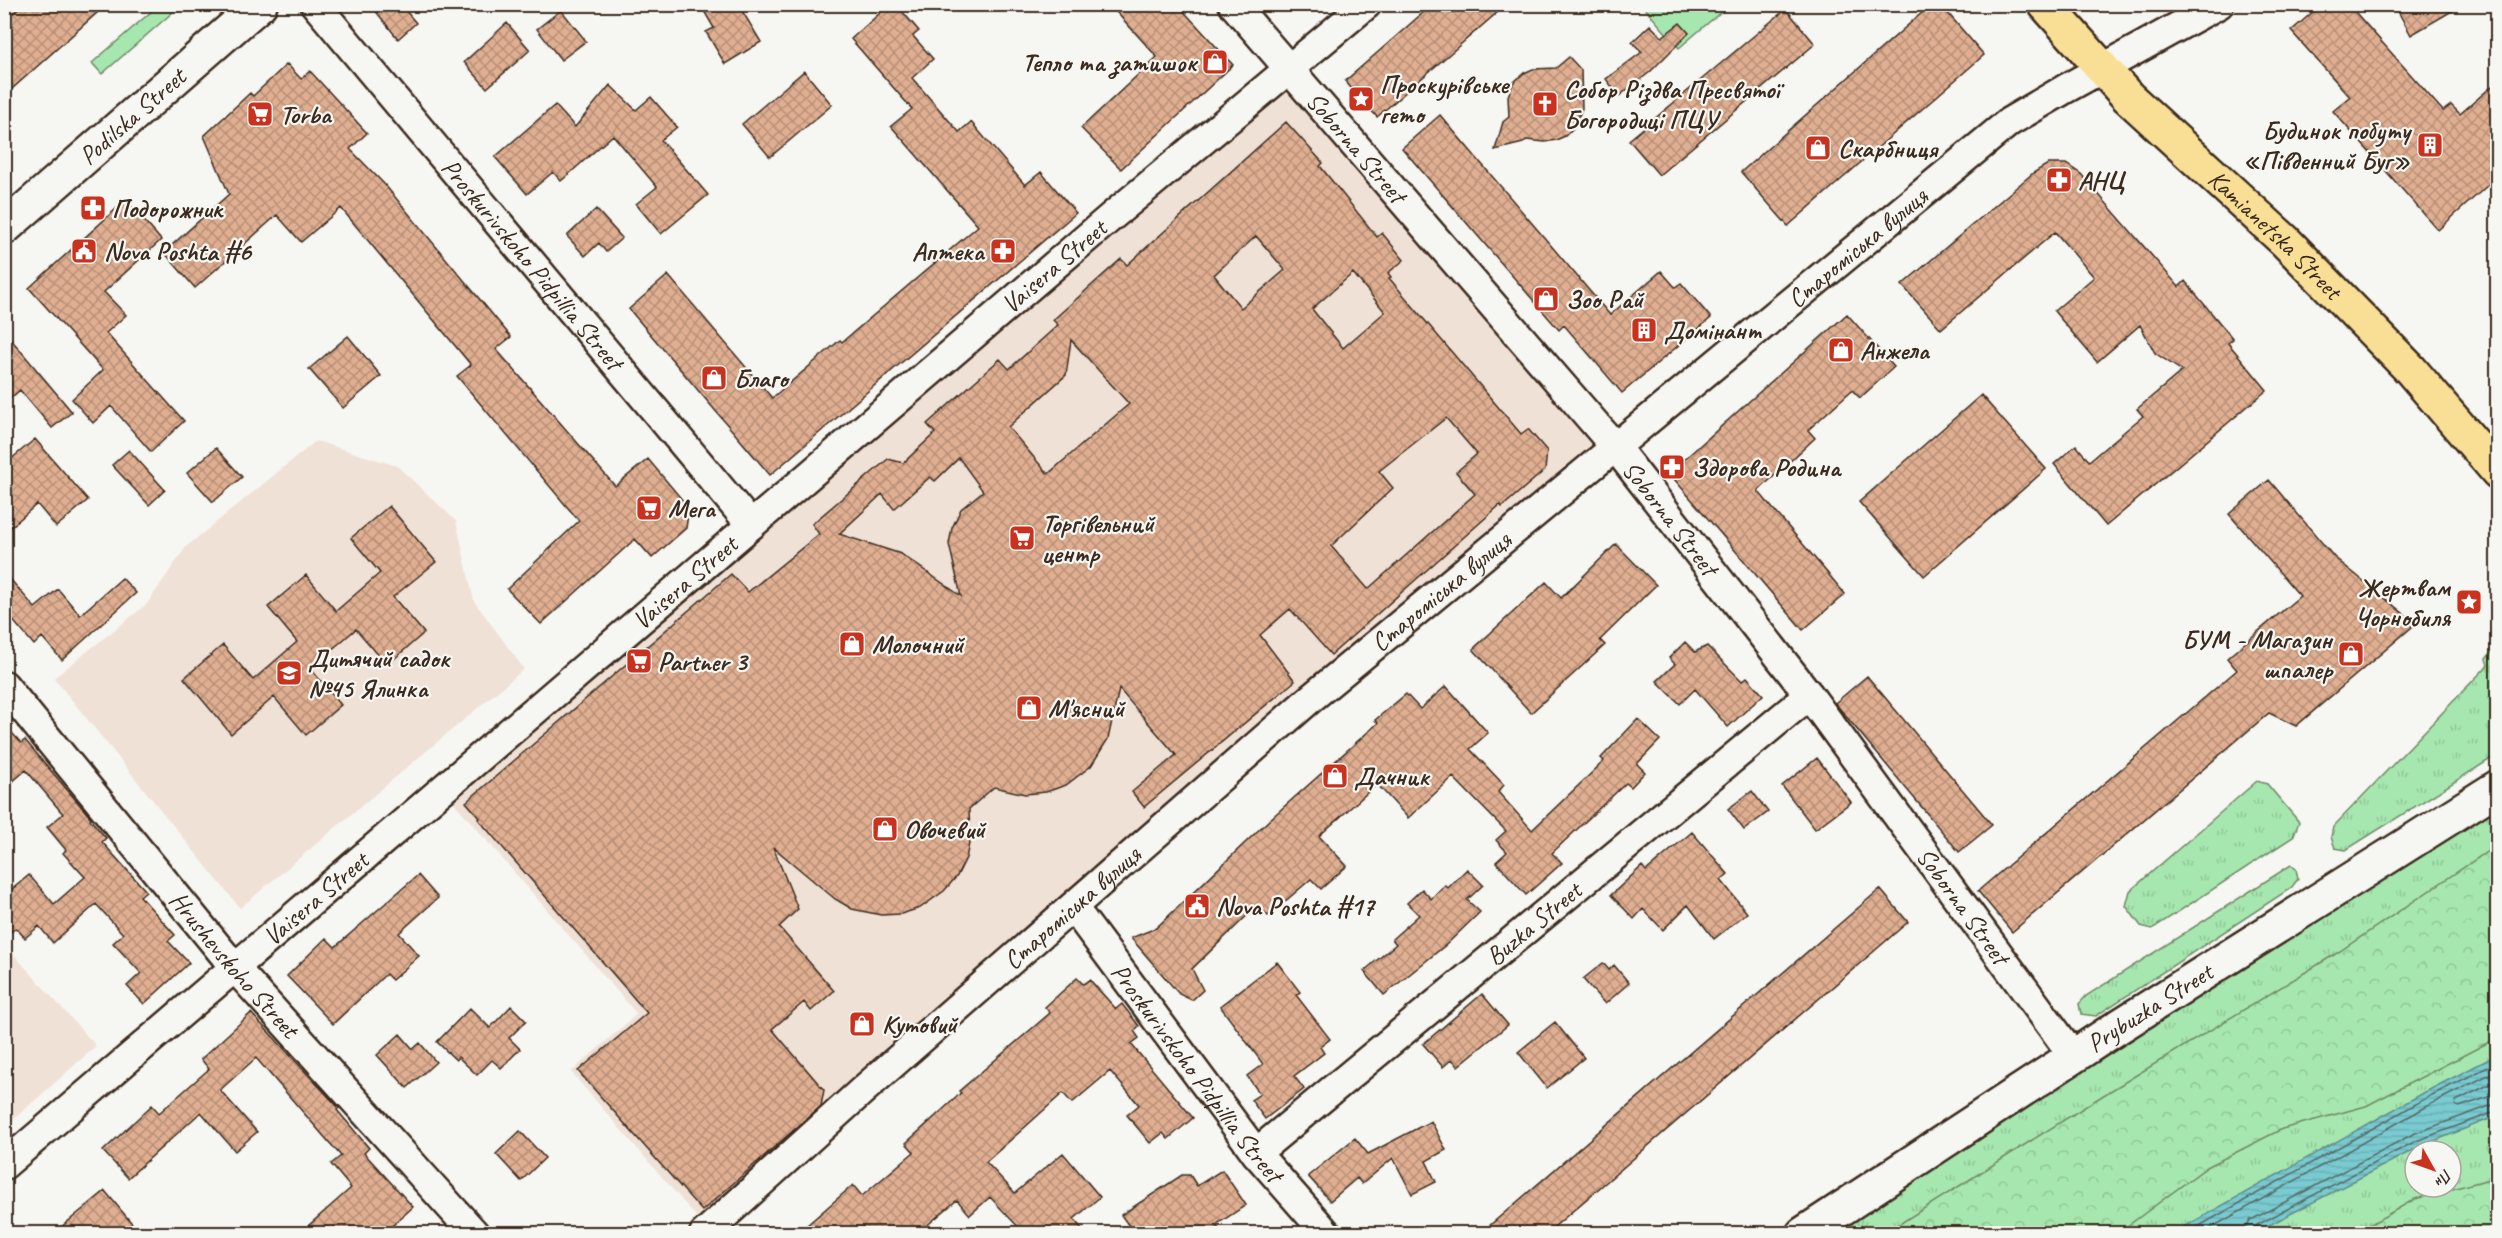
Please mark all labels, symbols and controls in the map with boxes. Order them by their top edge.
place label: Тепло та затишок [1022,46,1199,79]
shop icon: Тепло та затишок [1200,47,1230,77]
street label: Podilska Street [72,59,194,172]
place label: Проскурівське гето [1380,68,1510,131]
place label: Собор Різдва Пресвятої Богородиці ПЦУ [1564,73,1785,136]
place icon: Проскурівське гето [1346,84,1376,114]
street label: Soborna Street [1299,85,1415,213]
church icon: Собор Різдва Пресвятої Богородиці ПЦУ [1530,89,1560,119]
place label: Torba [280,98,333,131]
supermarket icon: Torba [245,99,275,129]
place label: Будинок побуту «Південний Буг» [2243,114,2413,177]
building icon: Будинок побуту «Південний Буг» [2415,130,2445,160]
place label: Скарбниця [1838,132,1939,165]
shop icon: Скарбниця [1803,133,1833,163]
street label: Proskurivskoho Pidpillia Street [434,152,632,379]
street label: Kamianetska Street [2201,163,2351,308]
place label: АНЦ [2078,164,2127,197]
pharmacy icon: АНЦ [2044,165,2074,195]
street label: Староміська вулиця [1781,179,1936,315]
place label: Подорожник [112,192,224,225]
pharmacy icon: Подорожник [78,193,108,223]
street label: Vaisera Street [995,211,1115,321]
place label: Nova Poshta #6 [104,235,253,268]
place label: Аптека [912,235,986,268]
public building icon: Nova Poshta #6 [69,236,99,266]
pharmacy icon: Аптека [988,236,1018,266]
place label: Зоо Рай [1566,283,1645,316]
shop icon: Зоо Рай [1531,284,1561,314]
place label: Домінант [1664,314,1763,347]
building icon: Домінант [1629,315,1659,345]
place label: Анжела [1860,334,1931,367]
shop icon: Анжела [1826,335,1856,365]
place label: Благо [734,362,791,395]
shop icon: Благо [699,363,729,393]
place label: Здорова Родина [1692,451,1843,484]
pharmacy icon: Здорова Родина [1657,452,1687,482]
street label: Soborna Street [1615,454,1727,585]
place label: Мега [668,492,717,525]
supermarket icon: Мега [634,493,664,523]
place label: Торгівельний центр [1042,507,1156,570]
supermarket icon: Торгівельний центр [1007,523,1037,553]
street label: Староміська вулиця [1364,523,1519,659]
street label: Vaisera Street [625,527,746,637]
place label: Жертвам Чорнобиля [2354,571,2452,634]
place icon: Жертвам Чорнобиля [2454,587,2484,617]
place label: БУМ - Магазин шпалер [2182,623,2334,686]
place label: Молочний [872,628,965,661]
shop icon: Молочний [837,629,867,659]
shop icon: БУМ - Магазин шпалер [2336,639,2366,669]
place label: Дитячий садок №45 Ялинка [308,642,452,705]
place label: Partner 3 [658,645,749,678]
supermarket icon: Partner 3 [624,646,654,676]
school or university icon: Дитячий садок №45 Ялинка [274,658,304,688]
place label: М'ясний [1048,692,1126,725]
shop icon: М'ясний [1014,693,1044,723]
place label: Дачник [1354,760,1431,793]
shop icon: Дачник [1320,761,1350,791]
place label: Овочевий [904,813,987,846]
shop icon: Овочевий [870,814,900,844]
street label: Староміська вулиця [996,838,1149,977]
street label: Soborna Street [1909,841,2019,974]
street label: Vaisera Street [256,843,377,953]
street label: Buzka Street [1479,873,1590,973]
street label: Hrushevskoho Street [162,885,307,1047]
place label: Nova Poshta #17 [1216,890,1376,923]
public building icon: Nova Poshta #17 [1182,891,1212,921]
street label: Prybuzka Street [2081,954,2221,1060]
street label: Proskurivskoho Pidpillia Street [1104,957,1292,1192]
place label: Кутовий [882,1008,959,1041]
shop icon: Кутовий [847,1009,877,1039]
north arrow [2403,1139,2463,1199]
text: Пн [2430,1165,2457,1192]

